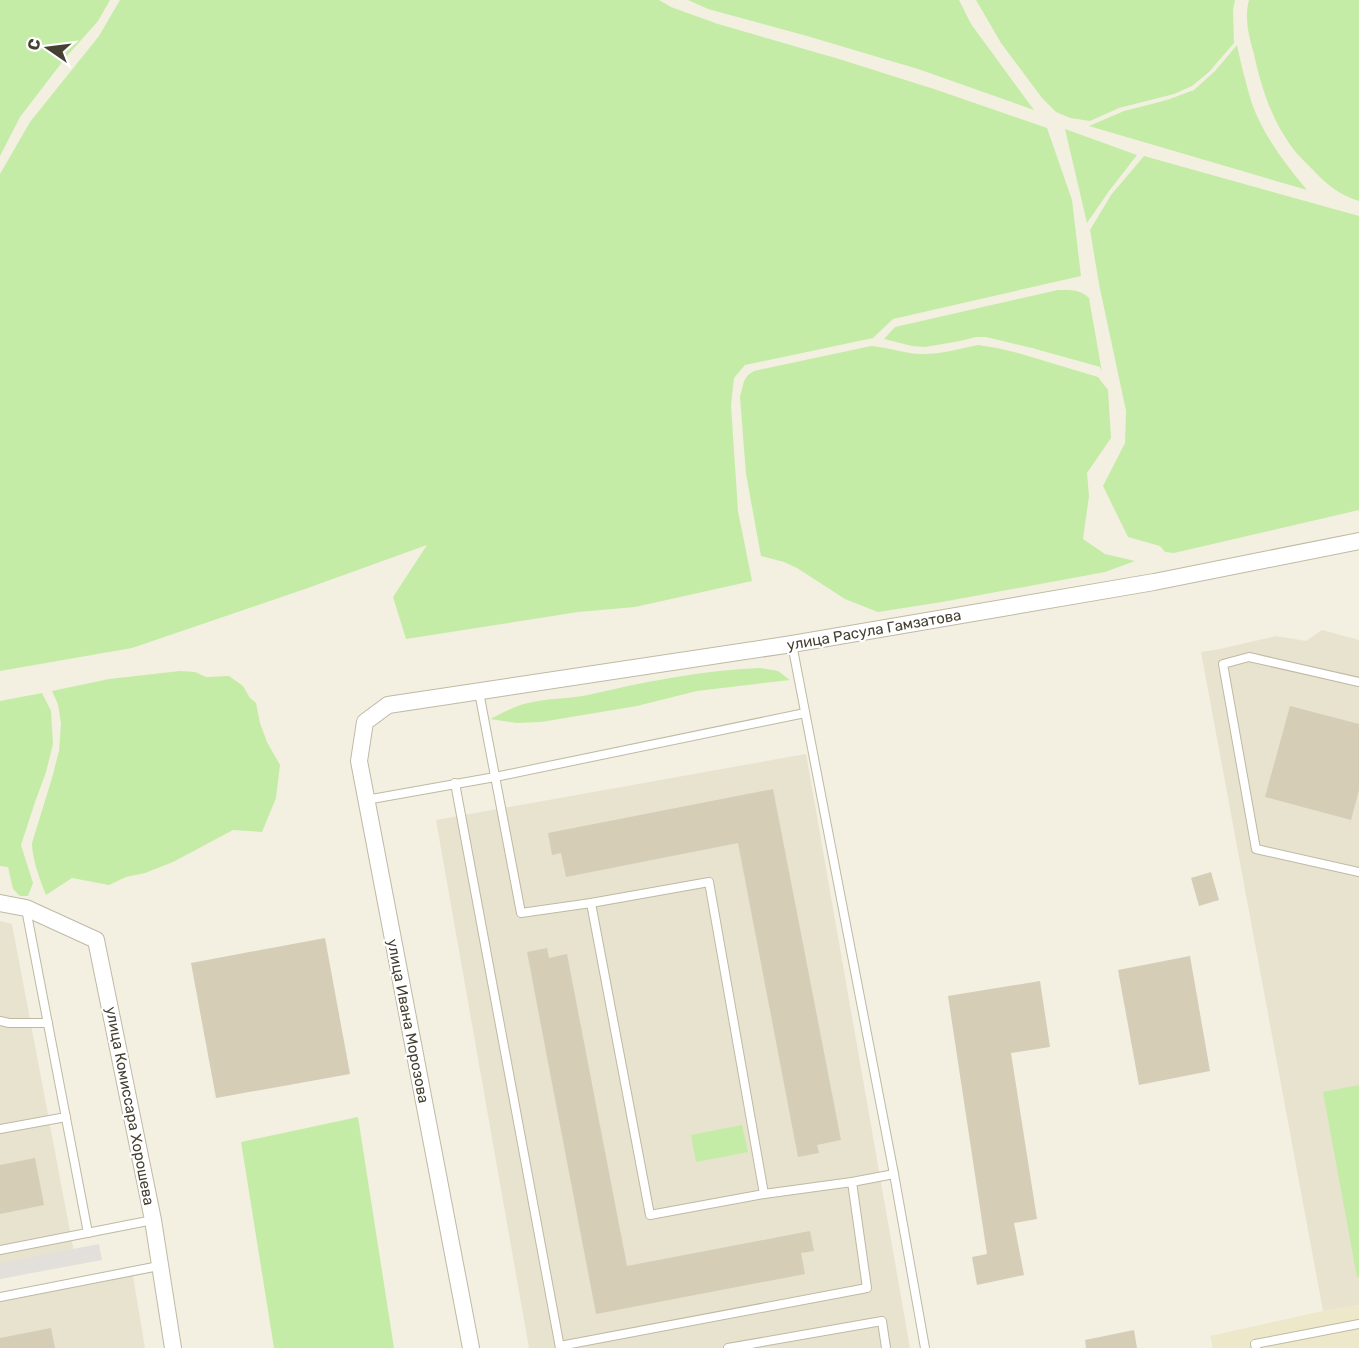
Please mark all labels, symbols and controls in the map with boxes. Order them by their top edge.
north arrow [18,18,78,78]
text: С [23,37,45,52]
street label: улица Расула Гамзатова [785,606,963,654]
street label: улица Ивана Морозова [383,937,433,1105]
street label: улица Комиссара Хорошева [102,1005,158,1207]

